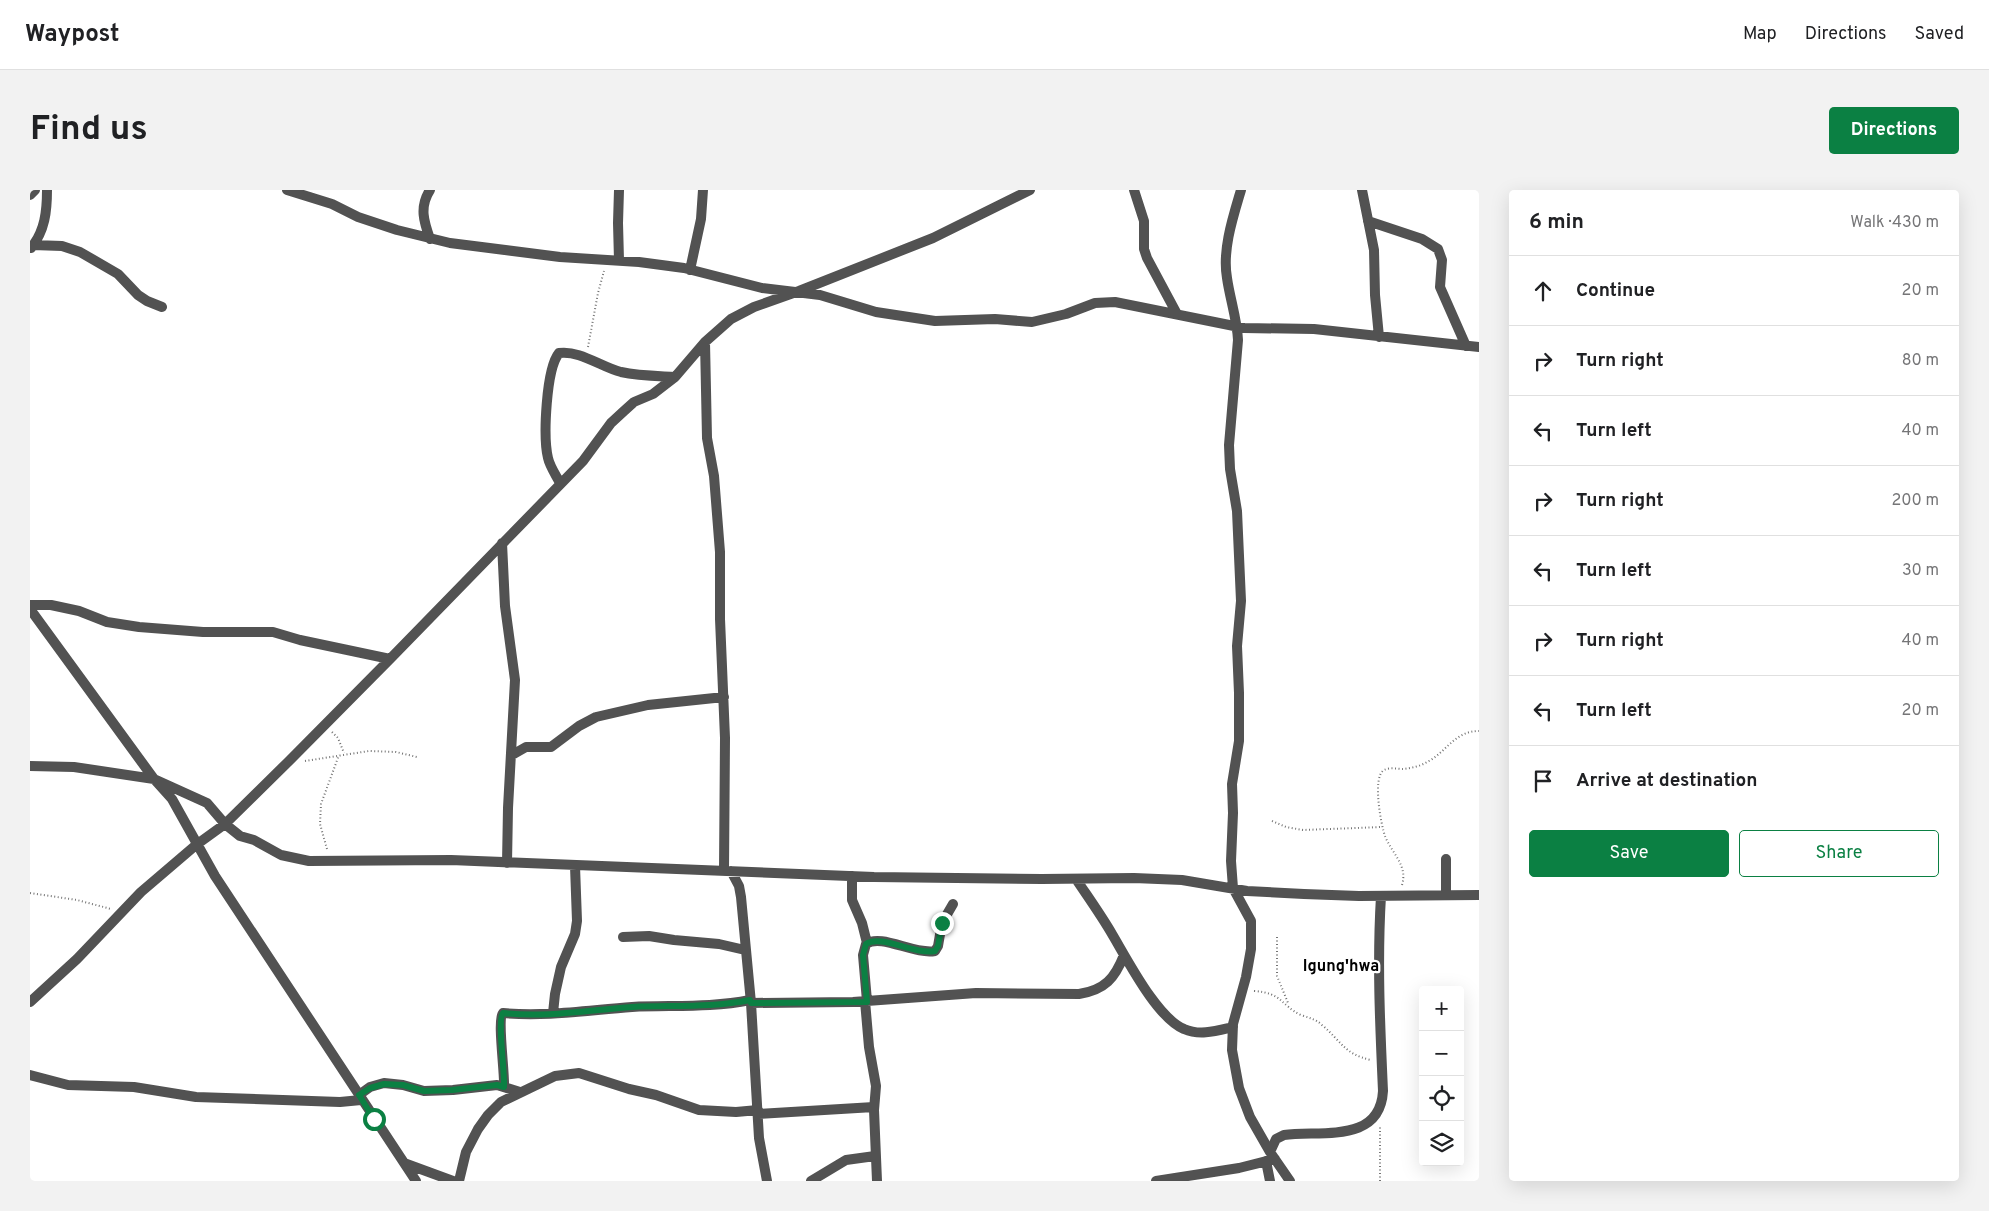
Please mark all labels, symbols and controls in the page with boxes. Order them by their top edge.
text: Waypost [25,20,119,50]
text: Map [1743,23,1777,46]
text: Directions [1805,23,1887,46]
text: Saved [1915,23,1964,46]
button: Directions [1829,107,1959,154]
text: Find us [30,108,148,152]
text: 6 min [1529,209,1584,236]
text: Walk · 430 m [1850,213,1939,233]
icon: ahead [1529,277,1557,305]
text: Continue [1576,279,1655,303]
text: 20 m [1902,281,1939,301]
icon: right [1529,347,1557,375]
text: Turn right [1576,349,1664,373]
text: 80 m [1902,351,1939,371]
icon: left [1529,417,1557,445]
text: Turn left [1576,419,1652,443]
text: 40 m [1901,421,1939,441]
icon: right [1529,487,1557,515]
text: Turn right [1576,489,1664,513]
text: 200 m [1891,491,1939,511]
icon: left [1529,557,1557,585]
text: Turn left [1576,559,1652,583]
text: 30 m [1902,561,1939,581]
icon: right [1529,627,1557,655]
text: Turn right [1576,629,1664,653]
text: 40 m [1901,631,1939,651]
icon: left [1529,697,1557,725]
text: Turn left [1576,699,1652,723]
text: 20 m [1902,701,1939,721]
icon: arrive [1529,767,1557,795]
text: Arrive at destination [1576,769,1757,793]
button: Save [1529,830,1729,877]
button: Share [1739,830,1939,877]
route end [931,912,954,935]
district label: Igung'hwa [1303,957,1379,977]
map controls [1419,986,1464,1166]
button: + [1419,986,1464,1031]
button: − [1419,1031,1464,1076]
button: locate [1419,1076,1464,1121]
route start [363,1108,386,1131]
button: layers [1419,1121,1464,1166]

